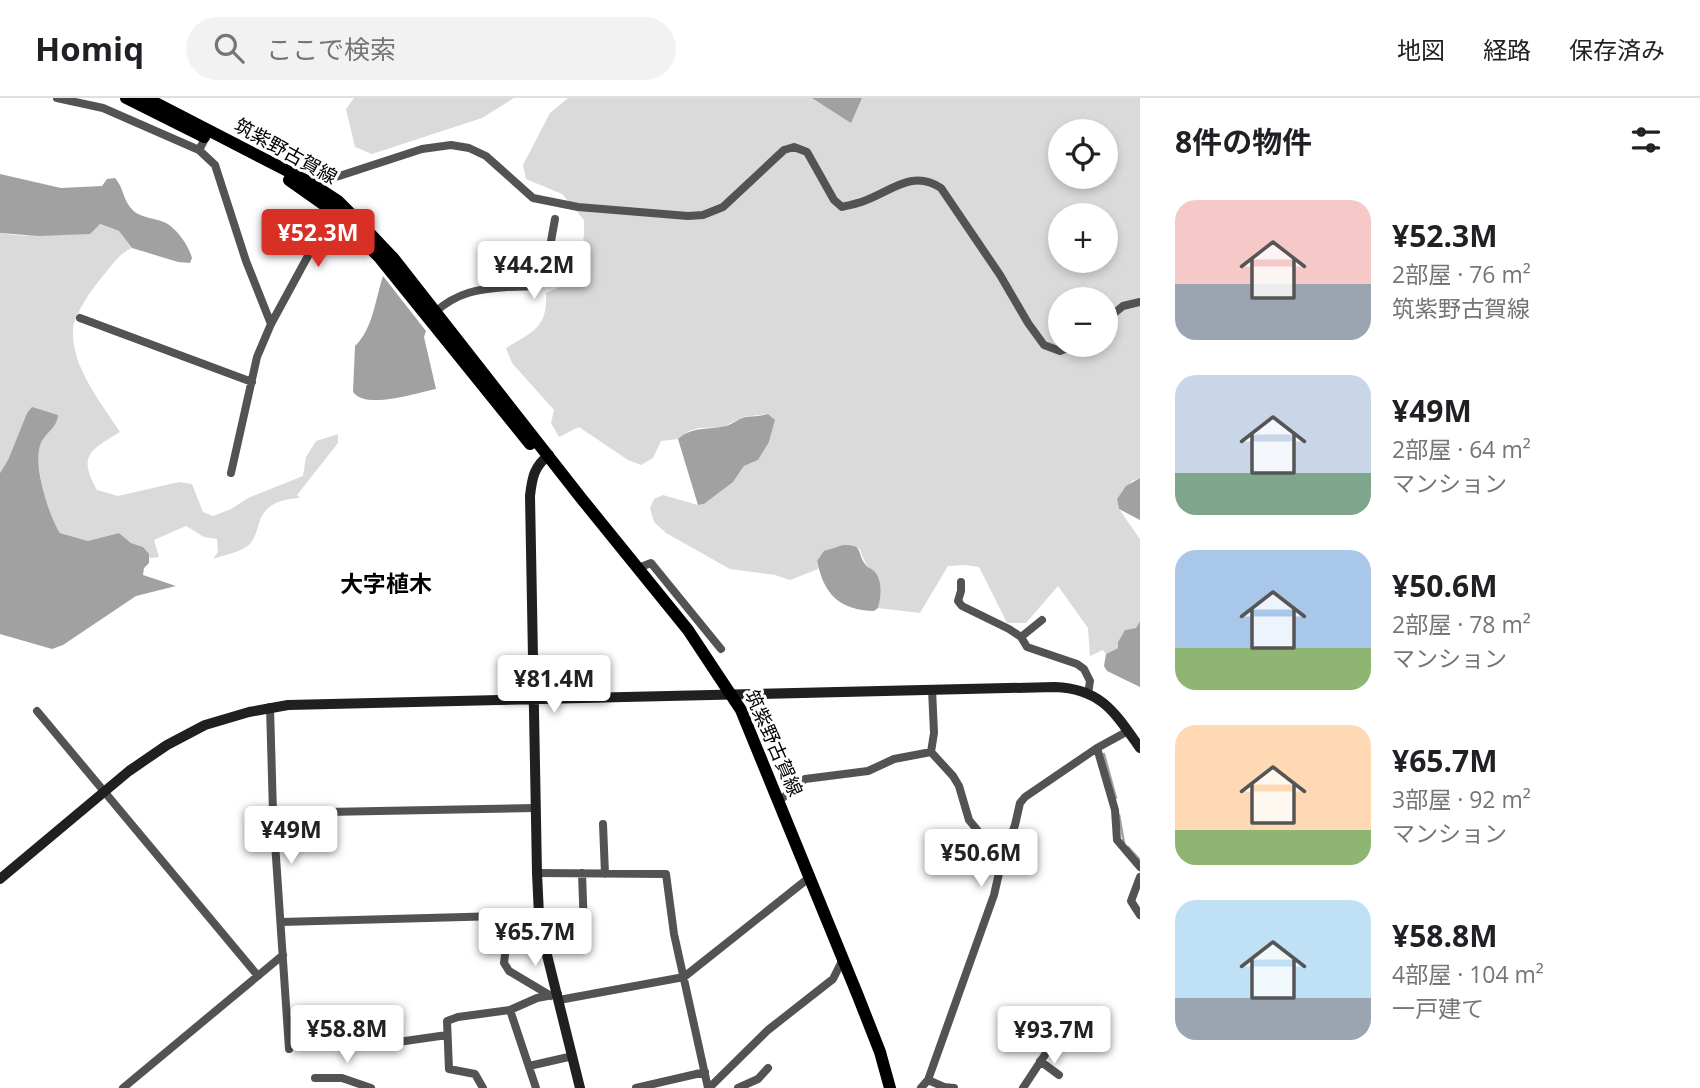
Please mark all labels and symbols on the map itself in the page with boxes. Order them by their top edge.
street label: 筑紫野古賀線 [230,112,342,190]
pin: ¥52.3M [261,209,375,269]
pin: ¥44.2M [477,242,591,301]
district label: 大字植木 [340,567,432,599]
pin: ¥81.4M [497,656,611,715]
street label: 筑紫野古賀線 [739,686,809,800]
pin: ¥49M [250,806,332,866]
pin: ¥50.6M [924,830,1038,889]
pin: ¥65.7M [478,908,592,968]
pin: ¥58.8M [290,1006,404,1065]
pin: ¥93.7M [997,1006,1111,1066]

